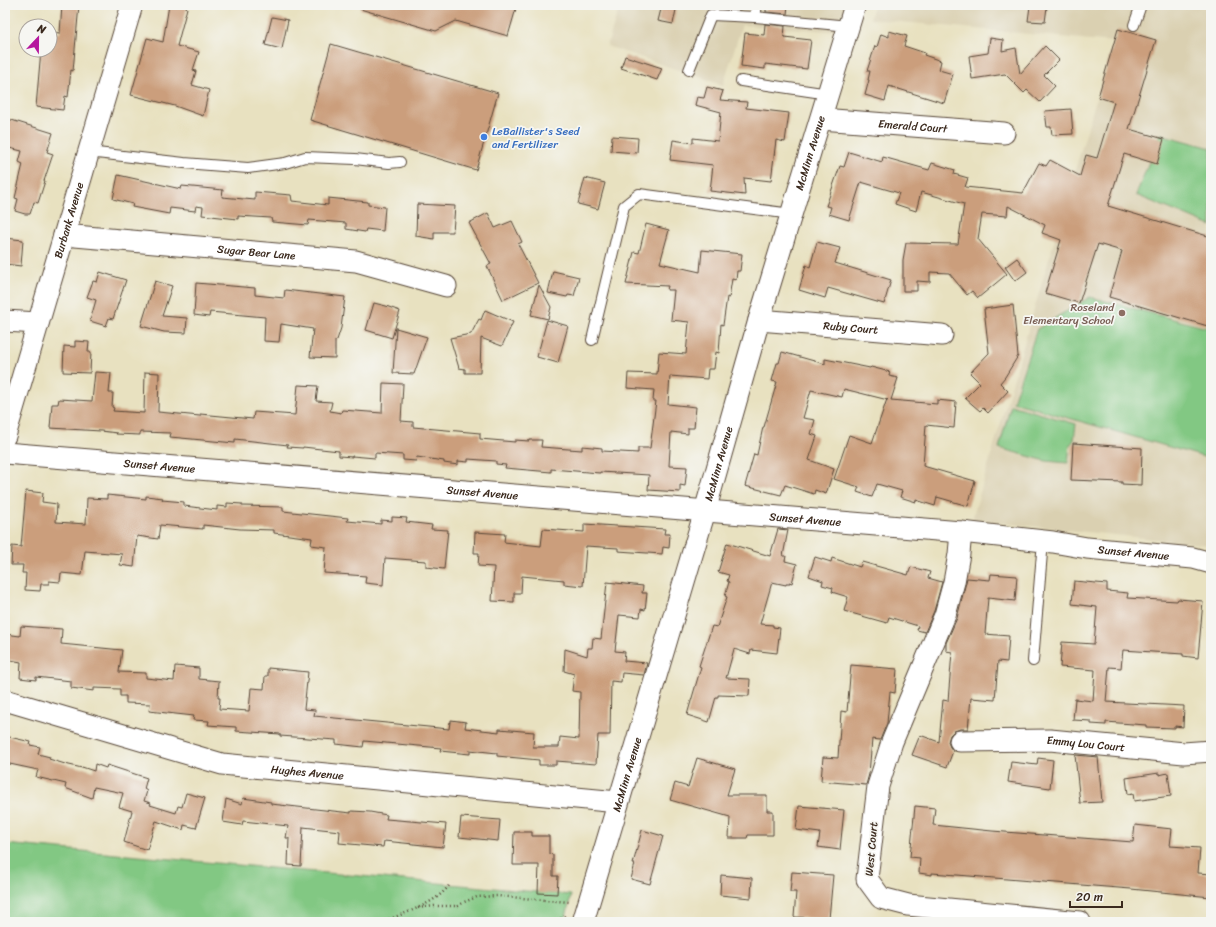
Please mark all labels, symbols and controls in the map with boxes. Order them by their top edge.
north arrow [18,18,58,58]
text: N [34,19,49,40]
street label: McMinn Avenue [790,113,831,193]
street label: Emerald Court [877,114,949,139]
place label: LeBallister's Seed and Fertilizer [492,122,580,154]
marker: LeBallister's Seed and Fertilizer [479,132,489,142]
street label: Burbank Avenue [49,180,89,261]
street label: Sugar Bear Lane [216,240,297,266]
place label: Roseland Elementary School [1023,298,1115,330]
marker: Roseland Elementary School [1117,308,1127,318]
street label: Ruby Court [822,316,879,340]
street label: McMinn Avenue [699,424,739,503]
street label: Sunset Avenue [123,454,196,479]
street label: Sunset Avenue [446,481,519,505]
street label: Sunset Avenue [769,507,842,532]
street label: Sunset Avenue [1097,540,1170,566]
street label: Emmy Lou Court [1047,731,1126,757]
street label: McMinn Avenue [607,734,647,814]
street label: Hughes Avenue [270,760,345,786]
street label: West Court [860,821,883,877]
scale bar [1070,883,1122,909]
text: 20 m [1076,886,1103,908]

